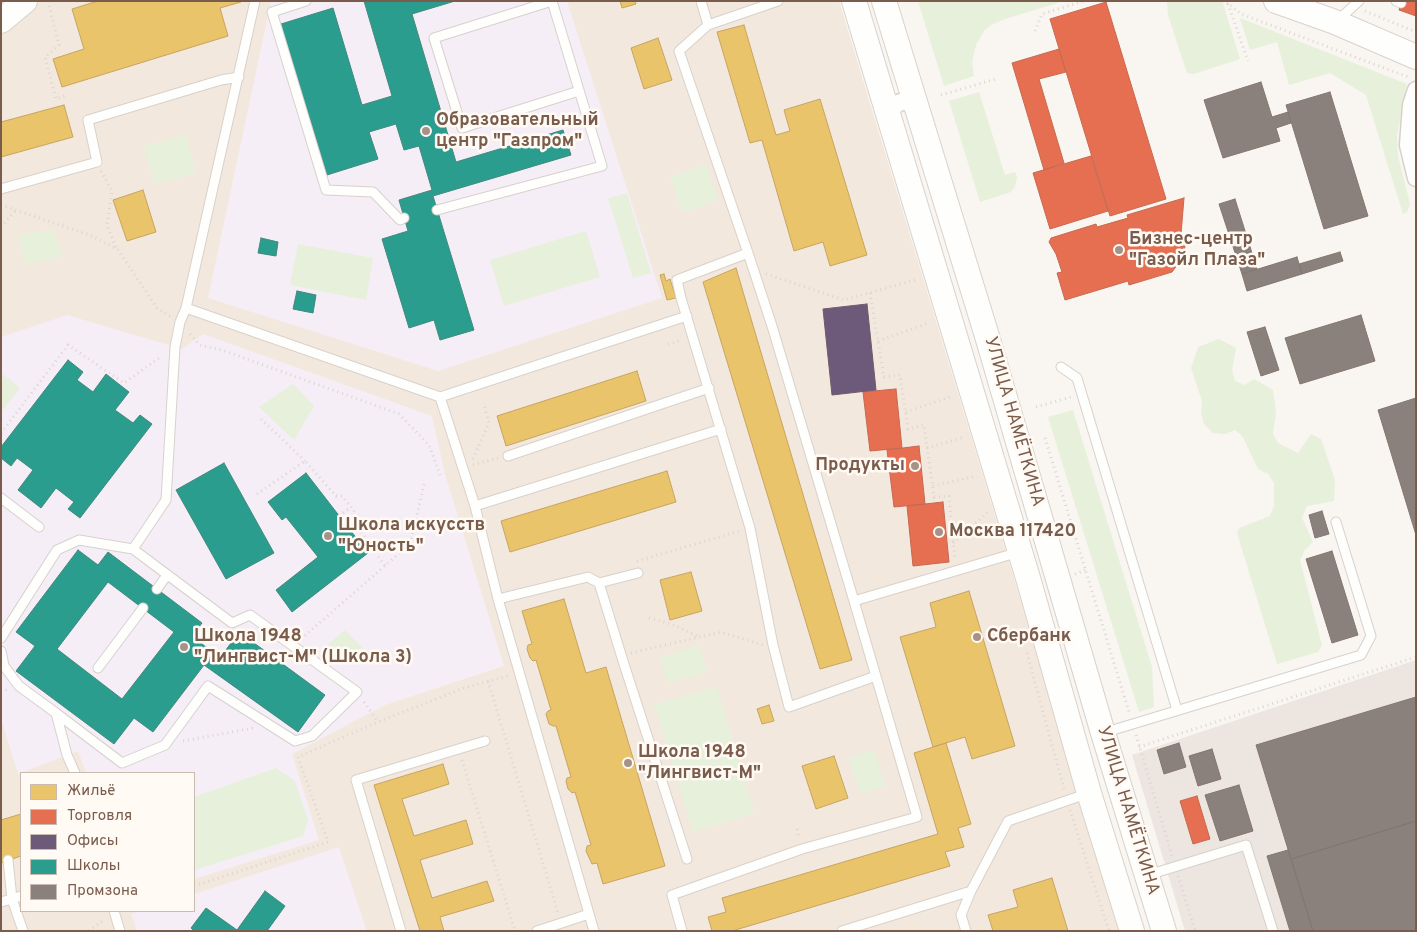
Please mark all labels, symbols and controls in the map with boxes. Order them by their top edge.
place label: Образовательный центр "Газпром" [436,110,599,152]
marker: Образовательный центр "Газпром" [420,125,432,137]
place label: Бизнес-центр "Газойл Плаза" [1129,229,1265,272]
marker: Бизнес-центр "Газойл Плаза" [1113,244,1125,256]
street label: УЛИЦА НАМЁТКИНА [978,335,1048,509]
place label: Продукты [815,455,905,477]
marker: Продукты [909,460,921,472]
place label: Школа искусств "Юность" [338,515,485,558]
place label: Москва 117420 [949,521,1076,543]
marker: Москва 117420 [933,526,945,538]
marker: Школа искусств "Юность" [322,530,334,542]
place label: Школа 1948 "Лингвист-М" (Школа 3) [194,626,412,669]
place label: Сбербанк [987,626,1071,648]
marker: Сбербанк [971,631,983,643]
marker: Школа 1948 "Лингвист-М" (Школа 3) [178,641,190,653]
street label: УЛИЦА НАМЁТКИНА [1091,724,1163,898]
place label: Школа 1948 "Лингвист-М" [638,742,761,784]
marker: Школа 1948 "Лингвист-М" [622,757,634,769]
legend [20,772,195,912]
text: Жильё [67,782,115,801]
text: Торговля [67,807,132,826]
text: Офисы [67,832,118,851]
text: Школы [67,857,121,876]
text: Промзона [67,882,138,901]

